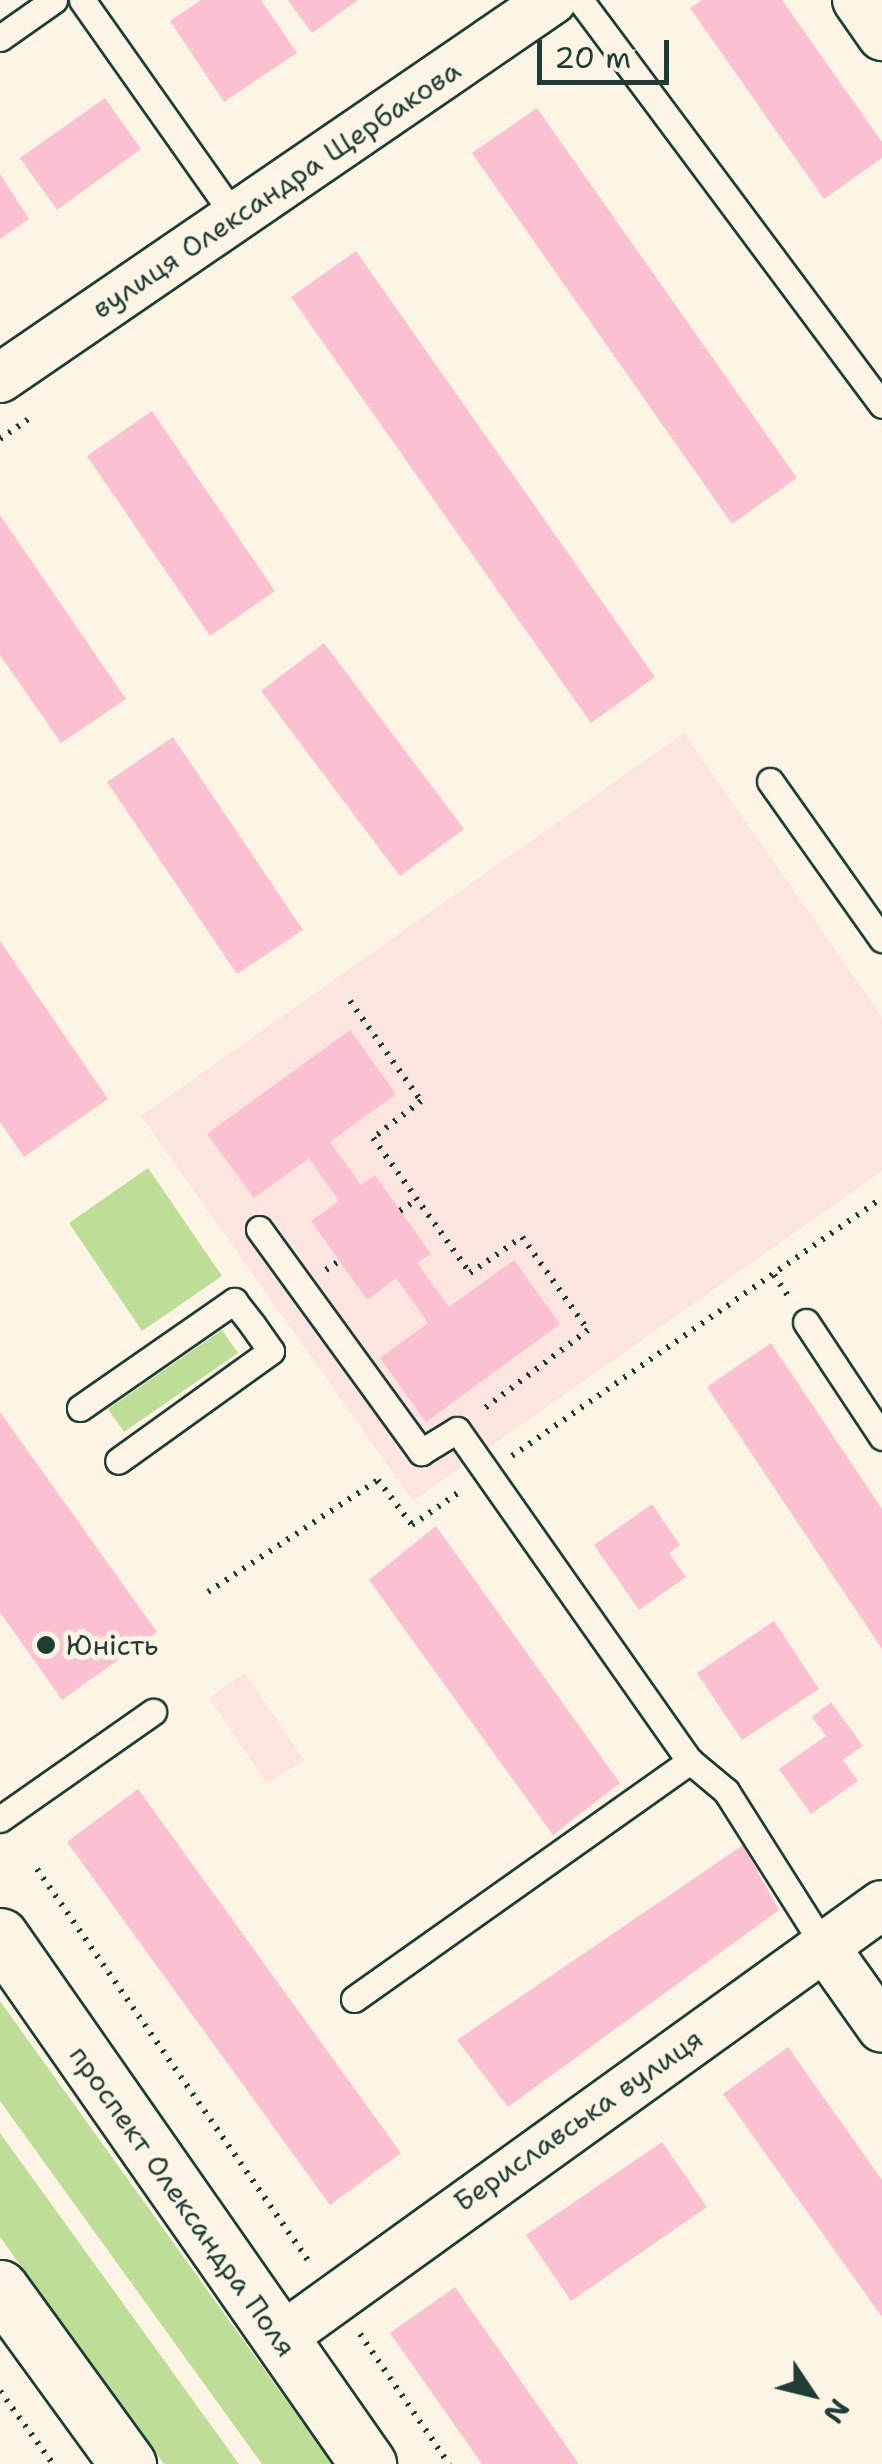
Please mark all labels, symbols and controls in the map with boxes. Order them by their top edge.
scale bar [542,20,674,82]
text: 20 m [554,37,631,78]
street label: вулиця Олександра Щербакова [85,53,467,325]
place label: Юність [66,1628,158,1662]
marker: Юність [35,1634,57,1656]
street label: Бериславська вулиця [447,2021,709,2219]
street label: проспект Олександра Поля [63,2039,303,2363]
north arrow [762,2344,862,2444]
text: N [815,2391,859,2431]

